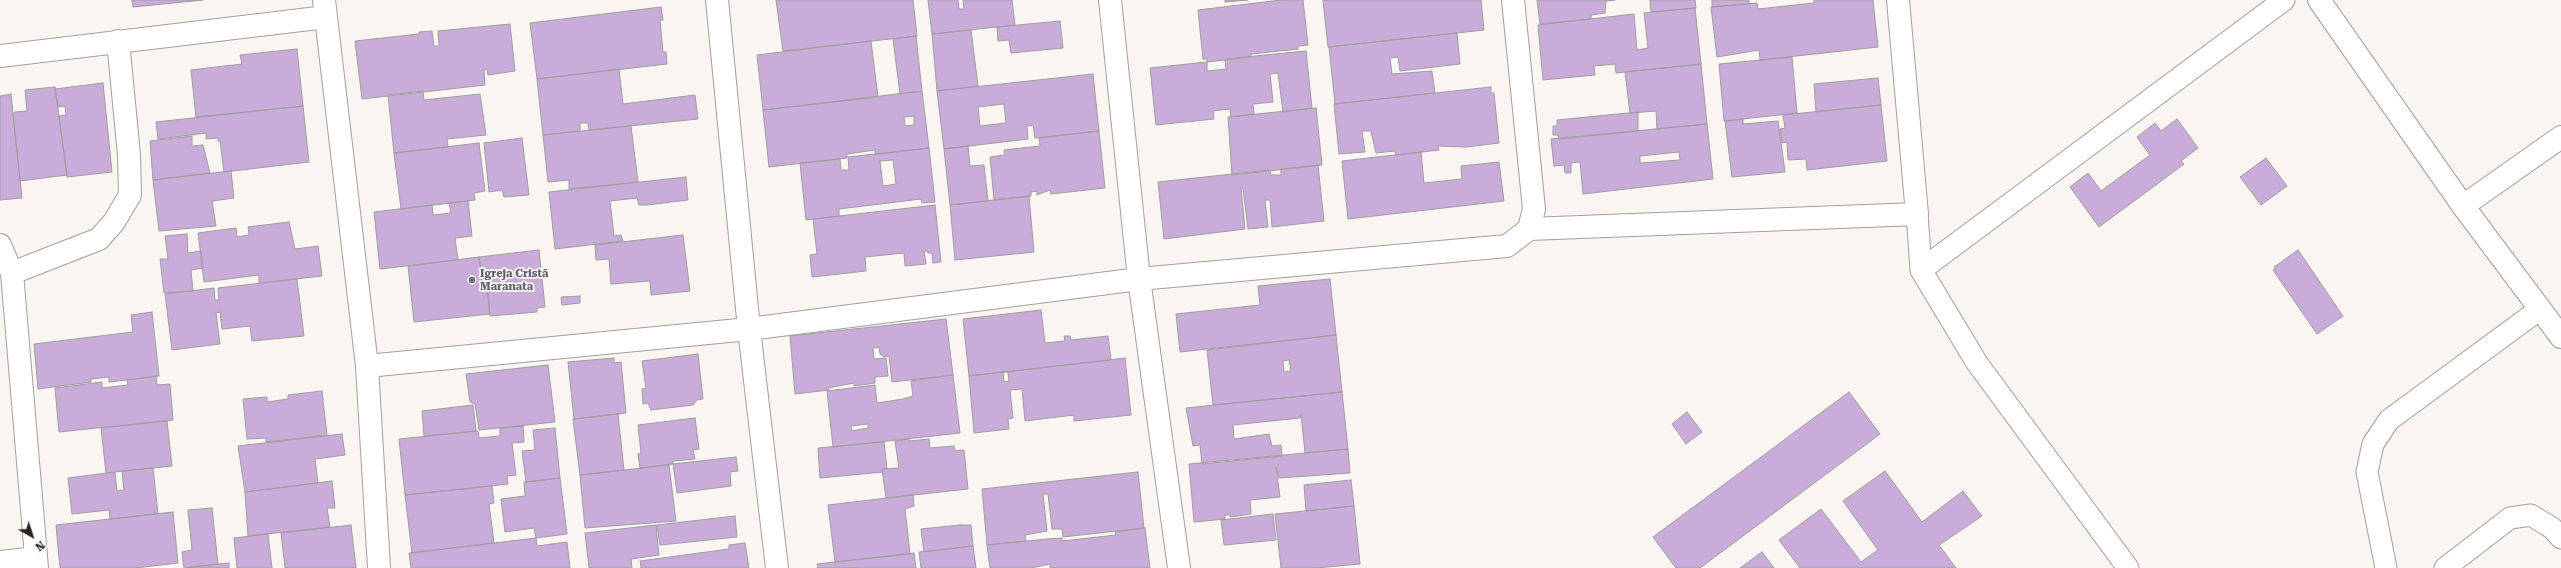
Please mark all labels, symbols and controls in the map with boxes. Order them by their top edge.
place label: Igreja Cristã Maranata [480,267,548,293]
marker: Igreja Cristã Maranata [467,275,477,285]
north arrow [12,516,52,556]
text: N [32,538,47,553]

